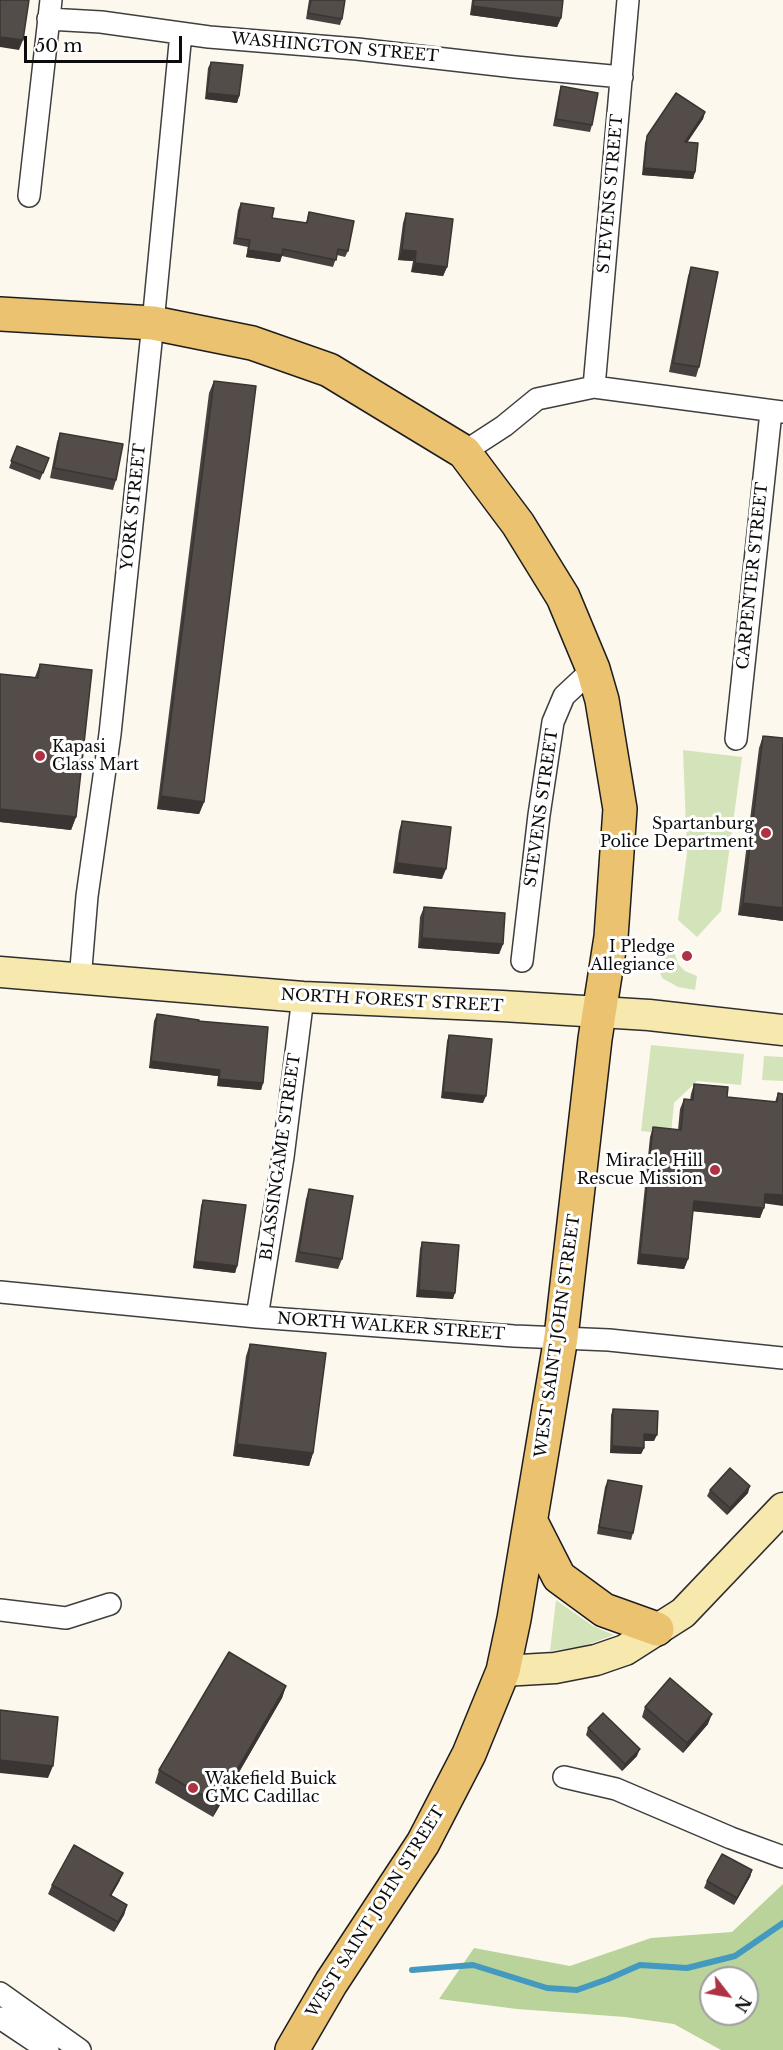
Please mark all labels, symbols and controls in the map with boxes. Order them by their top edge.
scale bar [27,24,184,62]
street label: WASHINGTON STREET [231,29,439,67]
text: 50 m [35,35,83,57]
street label: STEVENS STREET [594,114,628,274]
street label: YORK STREET [118,443,150,571]
street label: CARPENTER STREET [734,481,772,671]
street label: STEVENS STREET [521,728,563,888]
place label: Kapasi Glass Mart [52,737,139,775]
marker: Kapasi Glass Mart [33,749,47,763]
place label: Spartanburg Police Department [600,814,754,852]
marker: Spartanburg Police Department [759,826,773,840]
place label: I Pledge Allegiance [590,937,675,975]
marker: I Pledge Allegiance [680,949,694,963]
street label: NORTH FOREST STREET [280,986,504,1016]
street label: BLASSINGAME STREET [257,1052,305,1262]
place label: Miracle Hill Rescue Mission [577,1151,703,1189]
marker: Miracle Hill Rescue Mission [708,1163,722,1177]
street label: WEST SAINT JOHN STREET [531,1213,585,1459]
street label: NORTH WALKER STREET [276,1309,506,1345]
place label: Wakefield Buick GMC Cadillac [205,1769,337,1807]
marker: Wakefield Buick GMC Cadillac [186,1781,200,1795]
street label: WEST SAINT JOHN STREET [303,1803,449,2021]
north arrow [699,1966,759,2026]
text: N [730,1993,755,2016]

